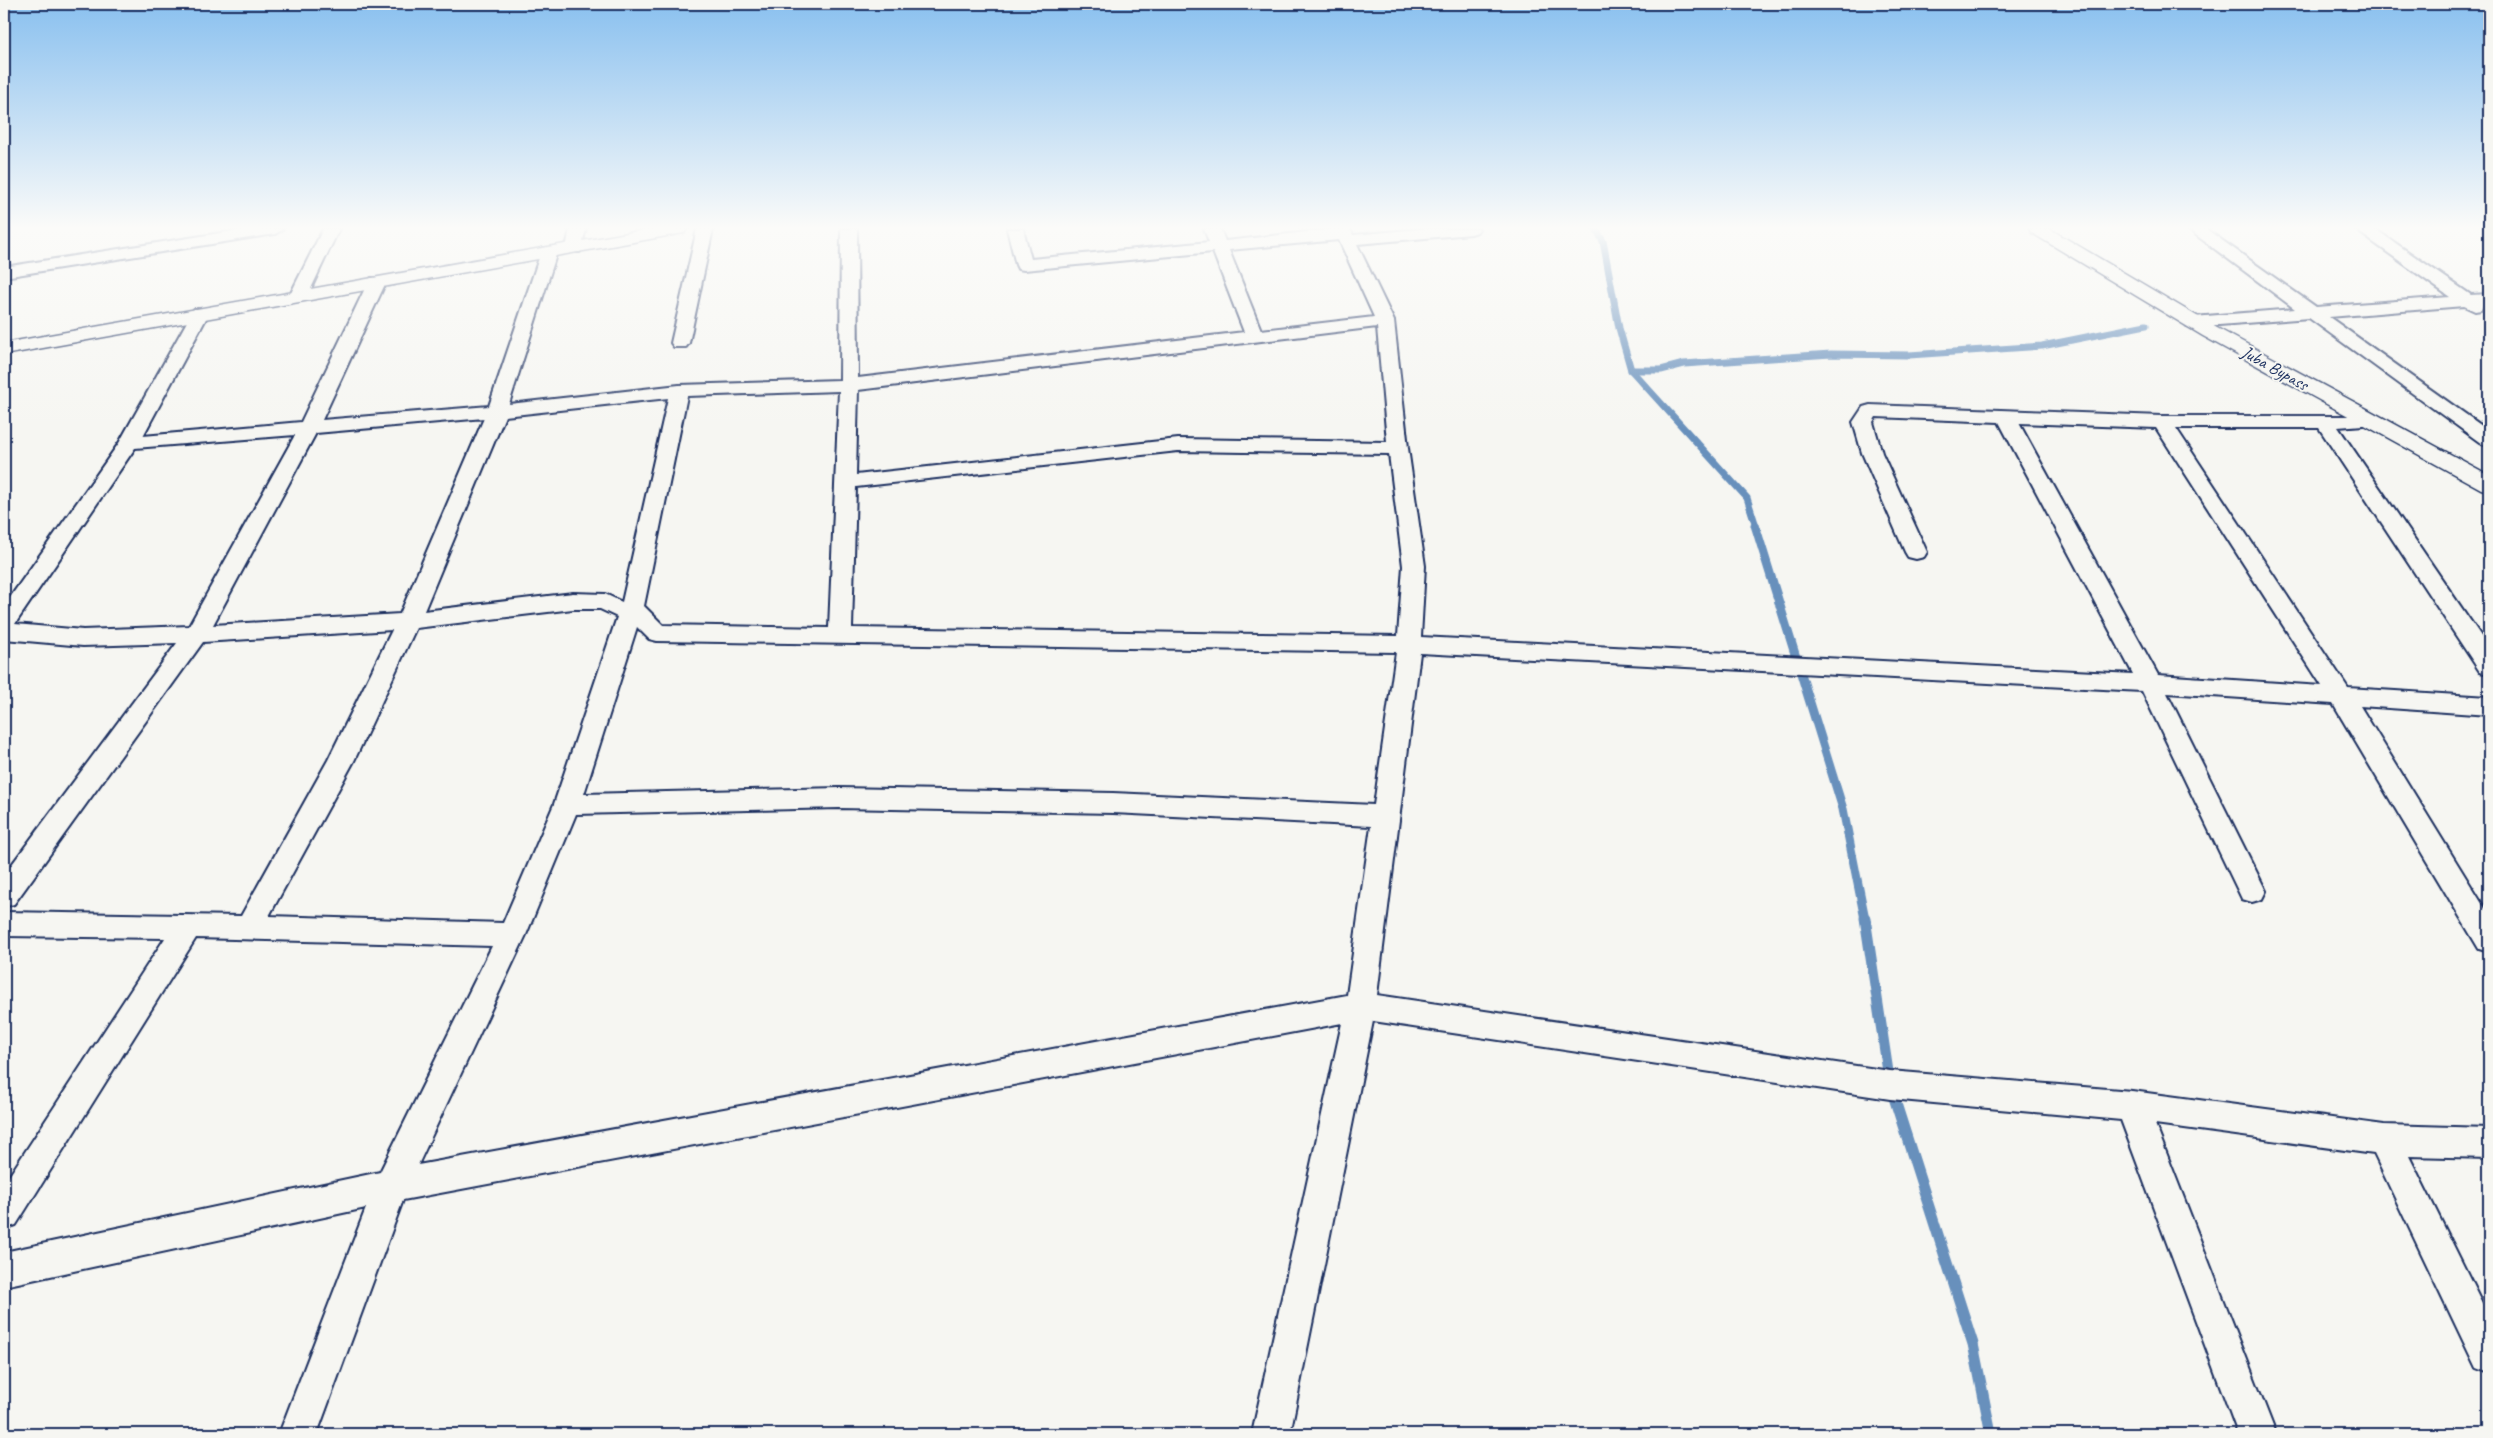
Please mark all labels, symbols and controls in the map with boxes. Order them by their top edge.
street label: Juba Bypass [2237,340,2314,396]

